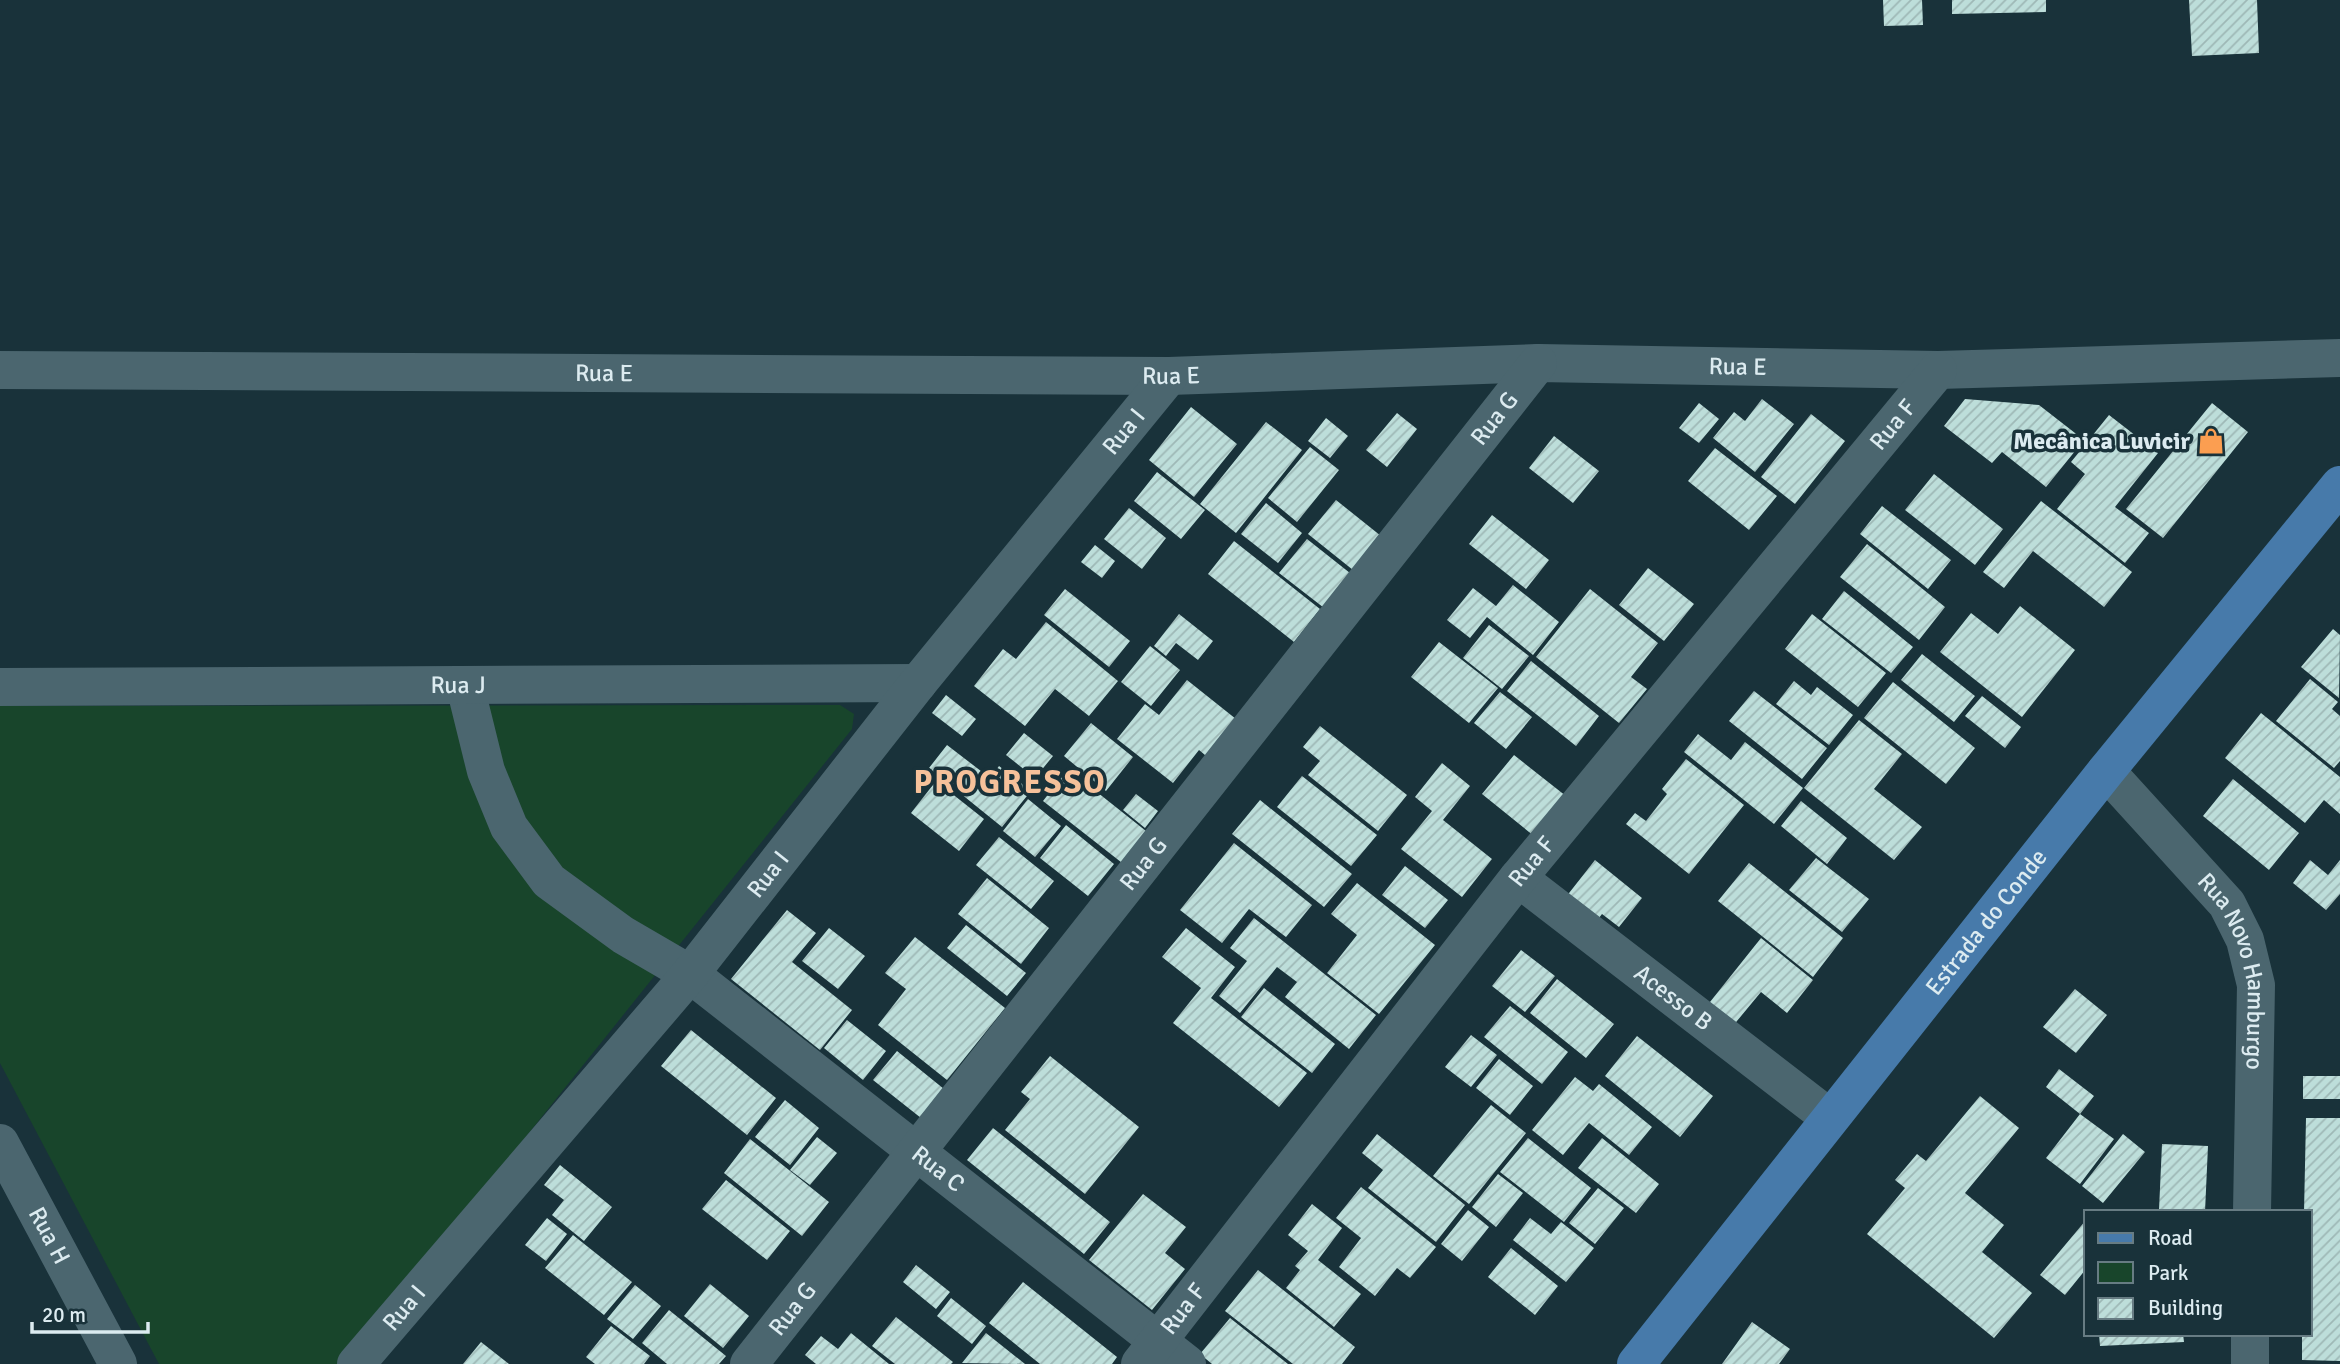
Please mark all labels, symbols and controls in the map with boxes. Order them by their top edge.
street label: Rua E [1708,351,1767,382]
street label: Rua E [575,358,633,388]
street label: Rua E [1142,360,1201,391]
street label: Rua G [1464,386,1525,451]
street label: Rua F [1863,393,1923,456]
street label: Rua I [1096,402,1152,461]
place label: Mecânica Luvicir [2013,426,2190,456]
shop icon: Mecânica Luvicir [2196,426,2226,456]
street label: Rua J [430,670,486,700]
district label: PROGRESSO [913,763,1107,802]
street label: Rua F [1502,830,1561,893]
street label: Rua G [1113,831,1174,897]
street label: Estrada do Conde [1919,843,2054,1001]
street label: Rua I [740,845,796,904]
street label: Rua Novo Hamburgo [2191,866,2271,1070]
street label: Acesso B [1628,958,1719,1037]
street label: Rua C [906,1139,971,1199]
street label: Rua H [22,1202,77,1269]
legend [2084,1210,2312,1336]
text: Road [2148,1225,2193,1251]
text: Park [2148,1260,2189,1286]
street label: Rua G [762,1276,823,1342]
street label: Rua F [1154,1277,1212,1340]
street label: Rua I [376,1278,432,1337]
scale bar [32,1290,147,1334]
text: Building [2148,1295,2223,1321]
text: 20 m [42,1302,86,1328]

